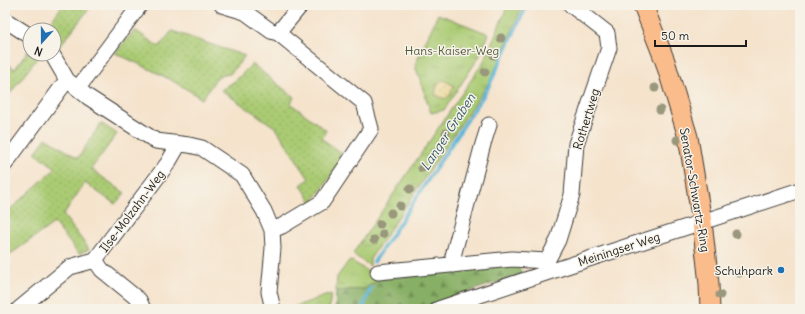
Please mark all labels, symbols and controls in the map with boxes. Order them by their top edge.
north arrow [22,22,62,62]
scale bar [655,22,746,48]
text: 50 m [661,28,690,43]
text: N [32,43,44,59]
park label: Hans-Kaiser-Weg [405,43,499,58]
street label: Rothertweg [570,87,602,151]
water label: Langer Graben [417,90,479,174]
street label: Senator-Schwartz-Ring [677,127,713,253]
street label: Ilse-Molzahn-Weg [96,167,168,255]
street label: Meiningser Weg [576,229,662,269]
place label: Schuhpark [715,263,773,278]
marker: Schuhpark [776,265,786,275]

